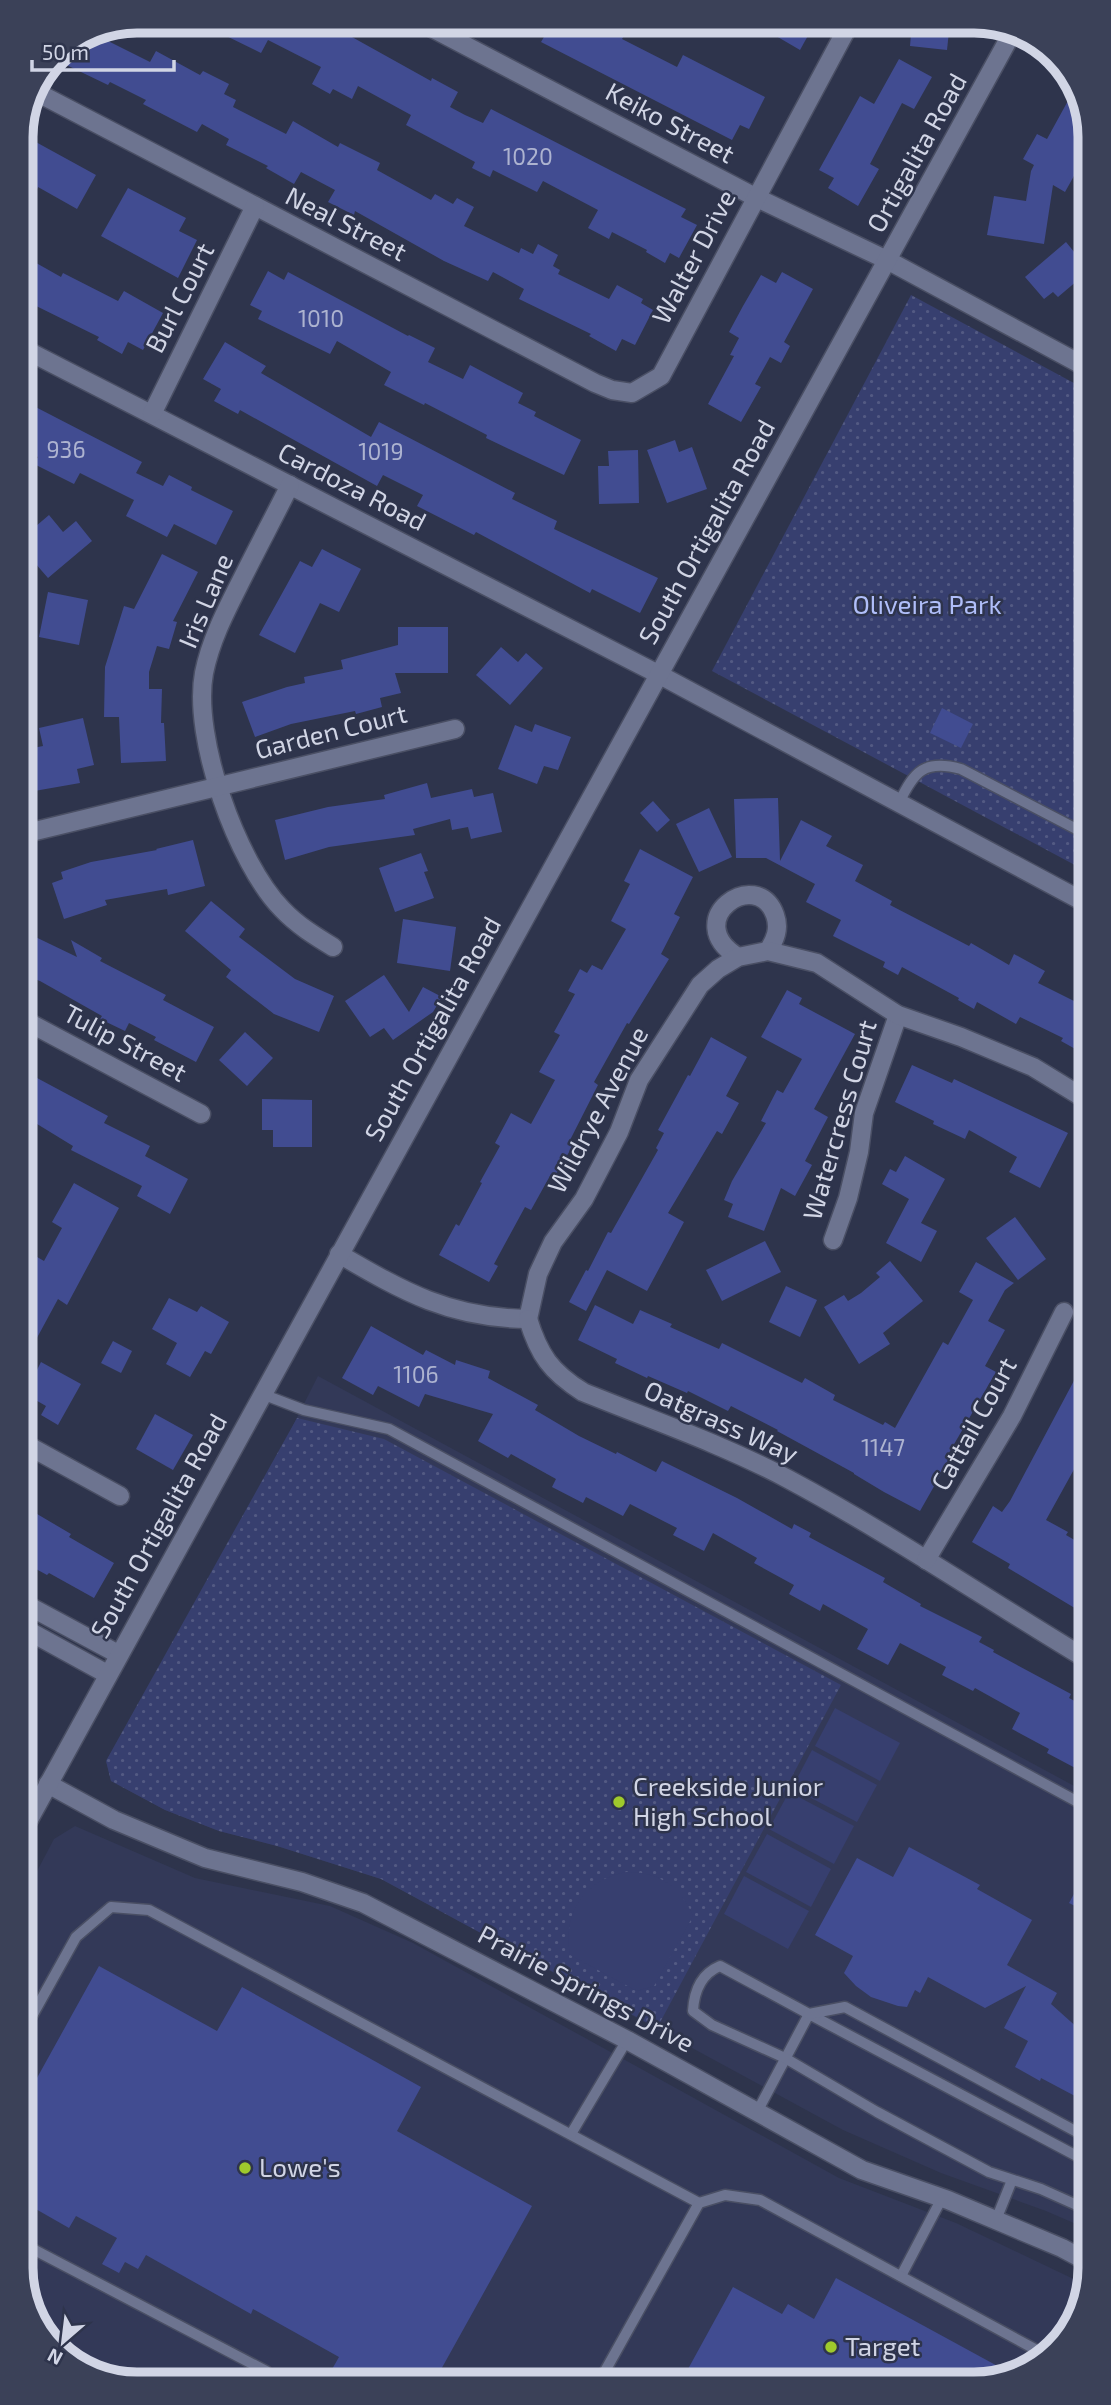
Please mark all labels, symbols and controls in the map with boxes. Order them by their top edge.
scale bar [32,28,173,72]
text: 50 m [42,39,89,64]
street label: Ortigalita Road [859,67,972,237]
street label: Keiko Street [601,75,740,169]
house number: 1020 [503,142,553,170]
street label: Neal Street [281,179,412,266]
street label: Walter Drive [644,184,741,329]
street label: Burl Court [138,237,220,357]
house number: 1010 [298,304,344,332]
street label: South Ortigalita Road [631,414,780,649]
house number: 936 [46,435,86,463]
street label: Cardoza Road [273,435,432,536]
house number: 1019 [358,437,404,465]
street label: Iris Lane [171,549,238,652]
park label: Oliveira Park [852,588,1002,619]
street label: Garden Court [252,697,410,764]
street label: South Ortigalita Road [357,911,506,1146]
street label: Tulip Street [59,996,193,1087]
street label: Watercress Court [795,1016,882,1223]
street label: Wildrye Avenue [540,1021,654,1198]
street label: Cattail Court [923,1351,1022,1495]
house number: 1106 [393,1360,439,1388]
street label: Oatgrass Way [640,1373,804,1468]
street label: South Ortigalita Road [83,1408,232,1643]
house number: 1147 [861,1433,905,1461]
place label: Creekside Junior High School [633,1770,823,1831]
marker: Creekside Junior High School [611,1794,627,1810]
street label: Prairie Springs Drive [473,1918,700,2058]
place label: Lowe's [259,2151,341,2182]
marker: Lowe's [237,2160,253,2176]
north arrow [28,2307,98,2377]
place label: Target [845,2330,921,2361]
marker: Target [823,2339,839,2355]
text: N [43,2344,66,2371]

